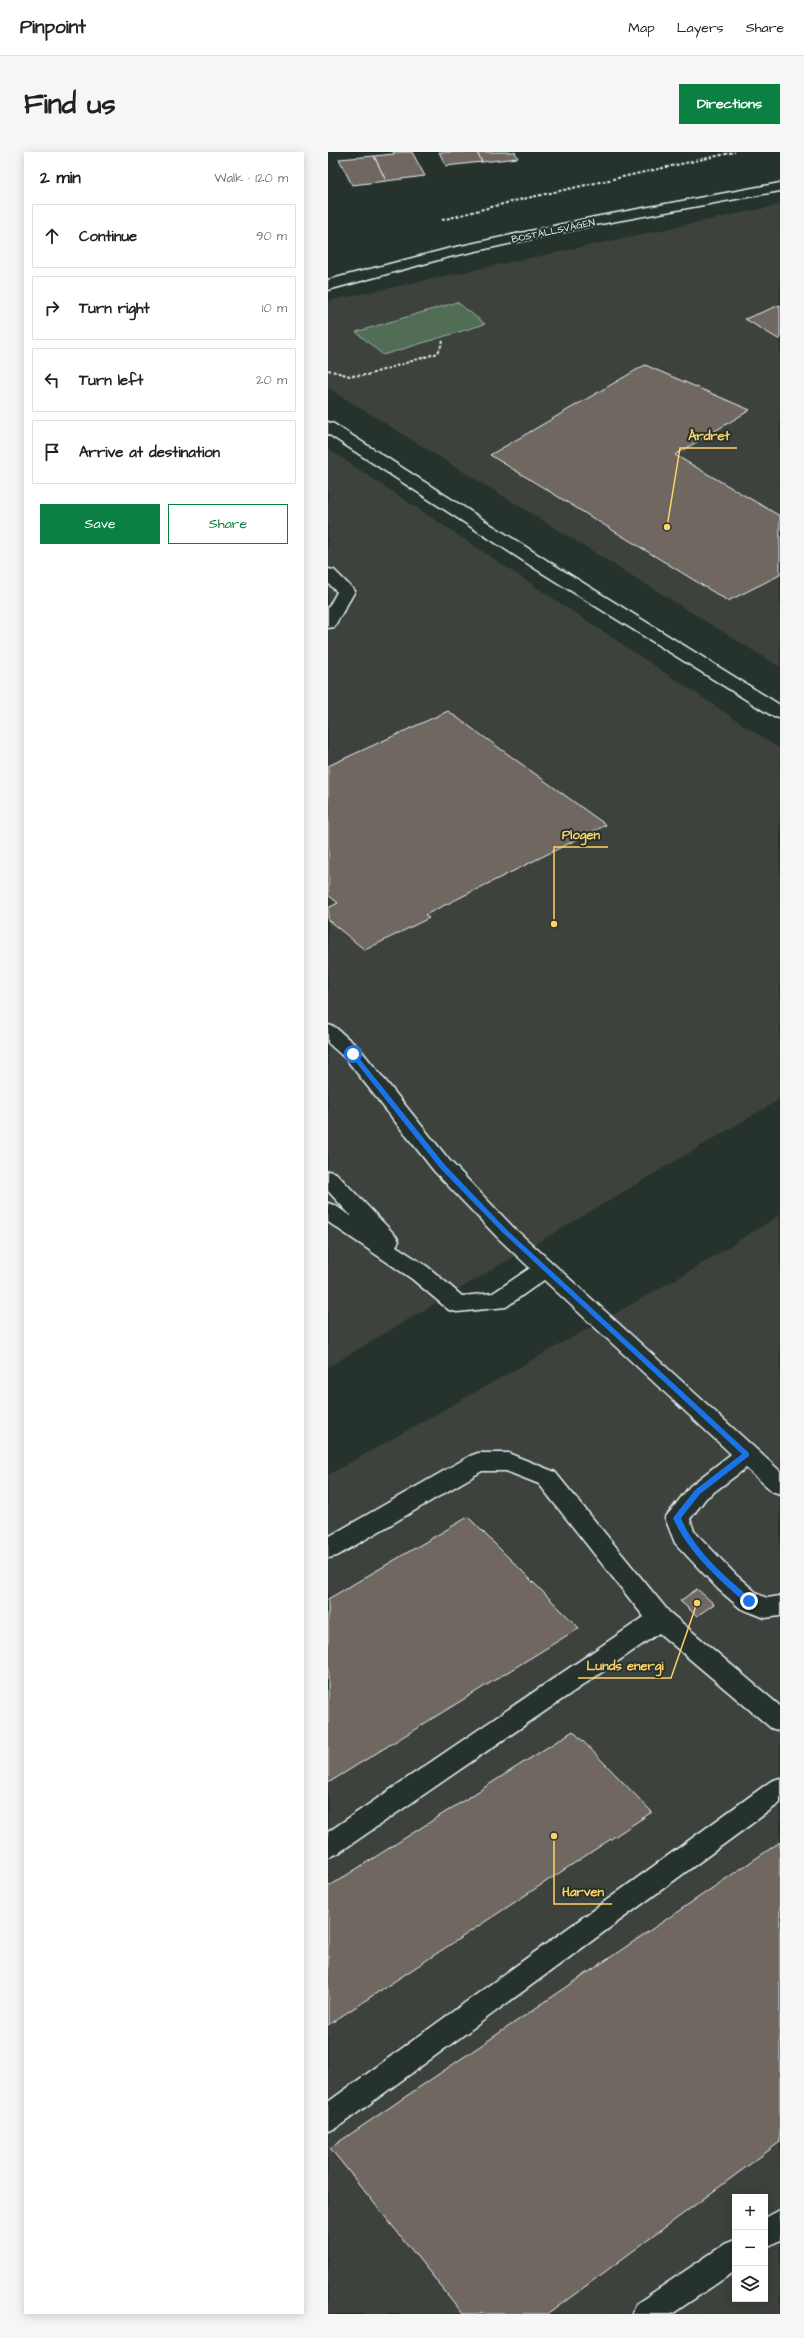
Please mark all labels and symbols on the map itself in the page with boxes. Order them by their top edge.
street label: BOSTÄLLSVÄGEN [510,215,596,247]
callout: Årdret [680,423,737,448]
text: Årdret [688,427,731,445]
callout: Plogen [554,822,608,847]
text: Plogen [562,826,600,846]
route start [344,1045,362,1063]
route end [740,1592,758,1610]
callout: Lunds energi [578,1653,671,1678]
text: Lunds energi [587,1657,664,1677]
callout: Harven [554,1879,612,1904]
text: Harven [562,1883,604,1901]

